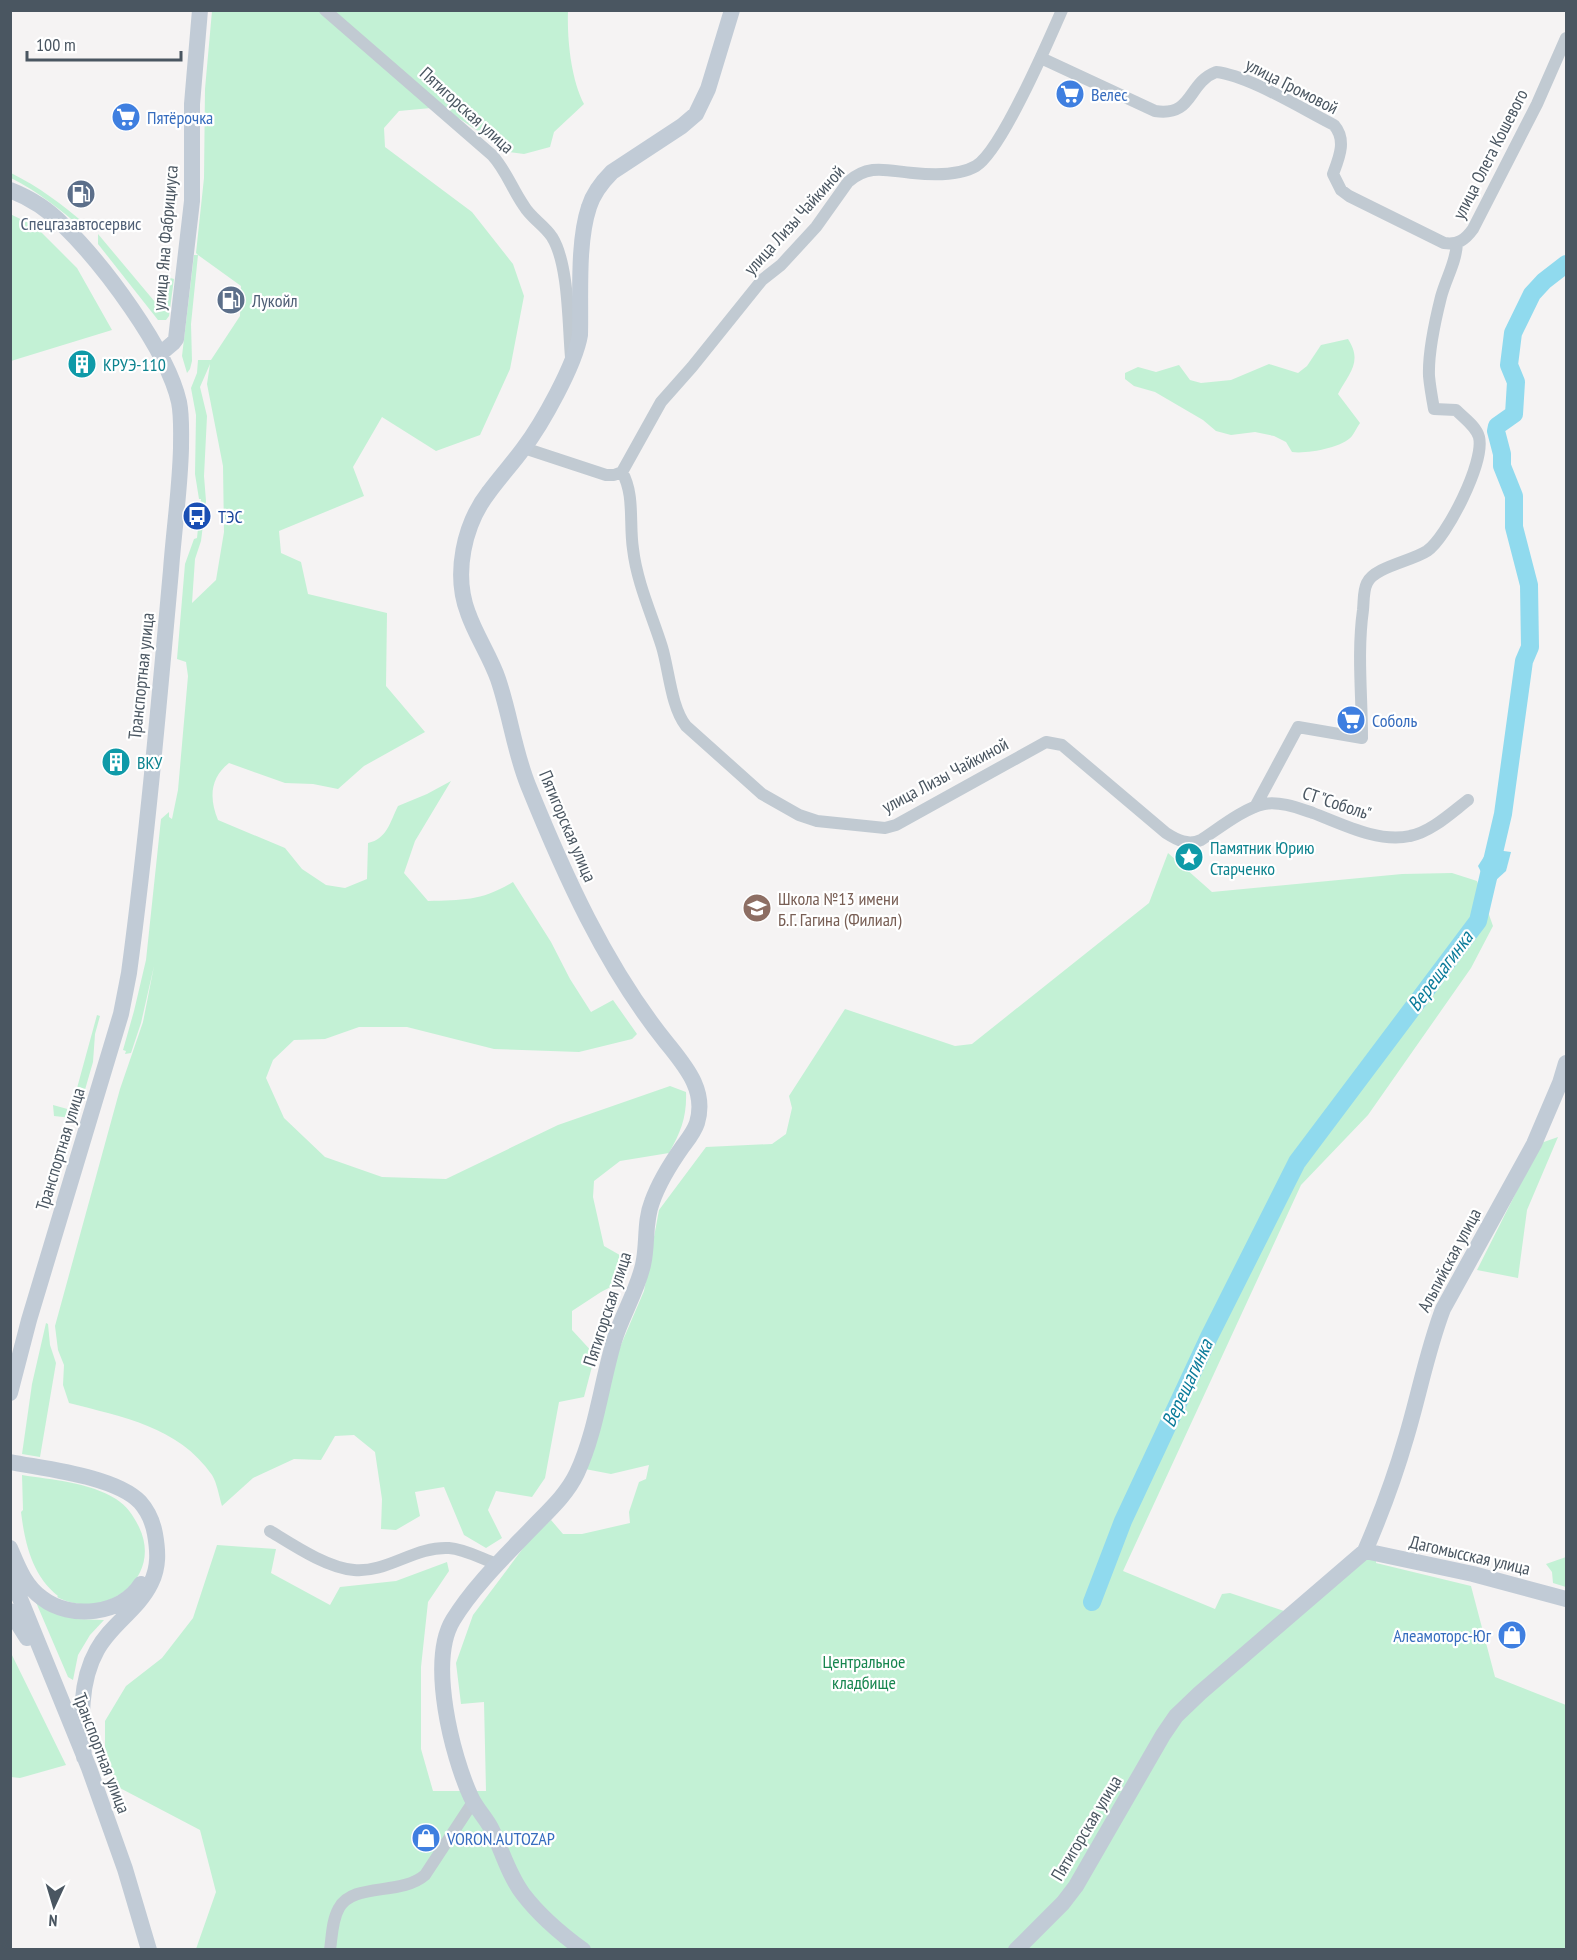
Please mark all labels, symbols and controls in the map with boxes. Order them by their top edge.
scale bar [27,24,182,62]
text: 100 m [36,33,76,56]
street label: улица Громовой [1242,53,1342,119]
street label: Пятигорская улица [415,62,519,158]
supermarket icon: Велес [1054,78,1086,110]
place label: Велес [1091,83,1128,106]
street label: улица Олега Кошевого [1447,85,1533,223]
supermarket icon: Пятёрочка [110,101,142,133]
place label: Пятёрочка [147,106,213,129]
street label: улица Лизы Чайкиной [739,160,849,280]
street label: улица Яна Фабрициуса [147,164,183,312]
fuel station icon: Спецгазавтосервис [65,178,97,210]
place label: Спецгазавтосервис [21,212,142,235]
fuel station icon: Лукойл [215,284,247,316]
place label: Лукойл [251,289,298,312]
building icon: КРУЭ-110 [66,348,98,380]
place label: КРУЭ-110 [103,353,166,376]
bus stop icon: ТЭС [181,500,213,532]
place label: ТЭС [218,505,243,528]
street label: Транспортная улица [123,612,159,740]
supermarket icon: Соболь [1335,704,1367,736]
place label: Соболь [1372,709,1417,732]
street label: улица Лизы Чайкиной [878,732,1012,818]
building icon: ВКУ [100,746,132,778]
place label: ВКУ [137,751,163,774]
street label: Пятигорская улица [534,767,602,885]
street label: СТ "Соболь" [1300,781,1374,825]
place label: Памятник Юрию Старченко [1210,836,1314,880]
place icon: Памятник Юрию Старченко [1173,841,1205,873]
place label: Школа №13 имени Б.Г. Гагина (Филиал) [778,887,902,931]
school or university icon: Школа №13 имени Б.Г. Гагина (Филиал) [741,892,773,924]
water label: Верещагинка [1401,925,1479,1016]
street label: Транспортная улица [30,1085,90,1213]
street label: Альпийская улица [1412,1204,1486,1316]
street label: Пятигорская улица [578,1249,636,1369]
water label: Верещагинка [1155,1334,1219,1431]
street label: Дагомысская улица [1407,1530,1533,1580]
shop icon: Алеамоторс-Юг [1496,1619,1528,1651]
place label: Алеамоторс-Юг [1393,1624,1492,1647]
park label: Центральное кладбище [823,1650,905,1694]
street label: Транспортная улица [68,1690,136,1816]
street label: Пятигорская улица [1045,1771,1127,1885]
shop icon: VORON.AUTOZAP [410,1822,442,1854]
place label: VORON.AUTOZAP [446,1827,555,1850]
north arrow [24,1876,84,1936]
text: N [48,1911,58,1931]

